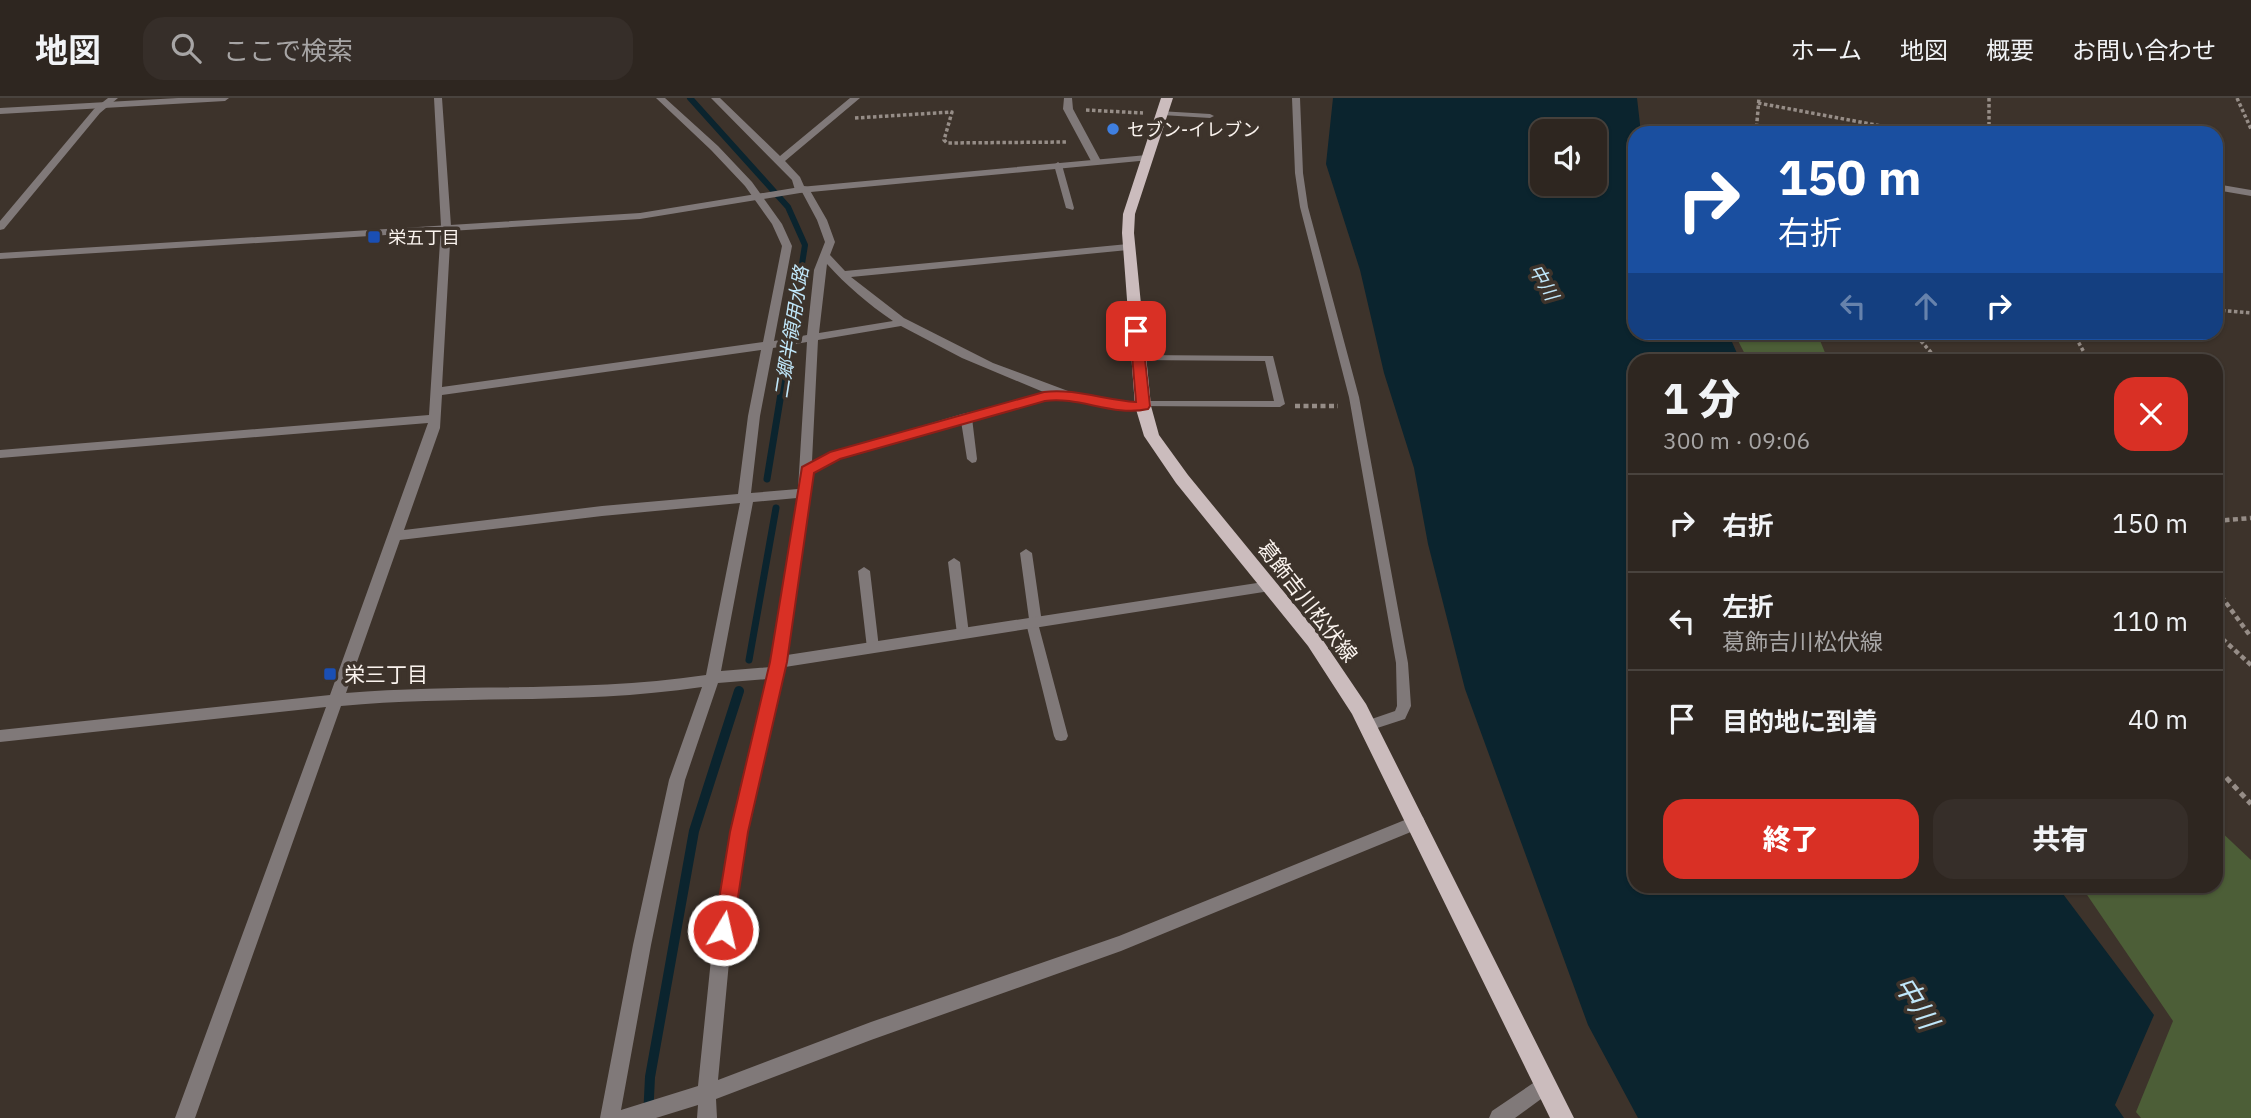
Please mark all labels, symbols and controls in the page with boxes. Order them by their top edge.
search box [143,17,633,80]
text: 地図 [35,28,101,71]
icon: search [167,29,205,67]
text: ここで検索 [223,33,353,67]
text: ホーム [1791,34,1862,66]
text: 地図 [1900,34,1948,66]
text: 概要 [1986,34,2034,66]
text: お問い合わせ [2072,34,2216,66]
place label: セブン-イレブン [1127,118,1260,141]
map controls [1530,119,1607,196]
button: sound [1530,119,1607,196]
marker: セブン-イレブン [1105,121,1121,137]
text: 150 m [1778,145,1922,208]
icon: right [1663,154,1754,245]
text: 右折 [1778,211,1842,253]
place label: 栄五丁目 [388,226,460,249]
marker: 栄五丁目 [366,229,382,245]
water label: 中川 [1524,260,1565,306]
water label: 二郷半領用水路 [769,262,814,400]
icon: left [1834,287,1872,325]
icon: ahead [1907,287,1945,325]
icon: right [1980,287,2018,325]
pin [1106,301,1166,361]
icon: arrive [1117,312,1155,350]
text: 1 分 [1663,371,1740,426]
button: close [2114,377,2188,451]
text: 300 m · 09:06 [1663,425,1810,455]
icon: right [1663,504,1701,542]
text: 150 m [2112,506,2188,540]
text: 右折 [1722,508,1774,542]
street label: 葛飾吉川松伏線 [1252,534,1364,668]
text: 左折 [1722,589,1774,623]
icon: left [1663,602,1701,640]
text: 110 m [2112,604,2188,638]
text: 葛飾吉川松伏線 [1722,626,1883,656]
place label: 栄三丁目 [344,660,428,688]
marker: 栄三丁目 [322,666,338,682]
icon: arrive [1663,700,1701,738]
text: 40 m [2128,702,2188,736]
text: 目的地に到着 [1722,704,1878,738]
button: 終了 [1663,799,1919,879]
button: 共有 [1933,799,2188,879]
position arrow [686,893,760,967]
water label: 中川 [1886,968,1949,1038]

